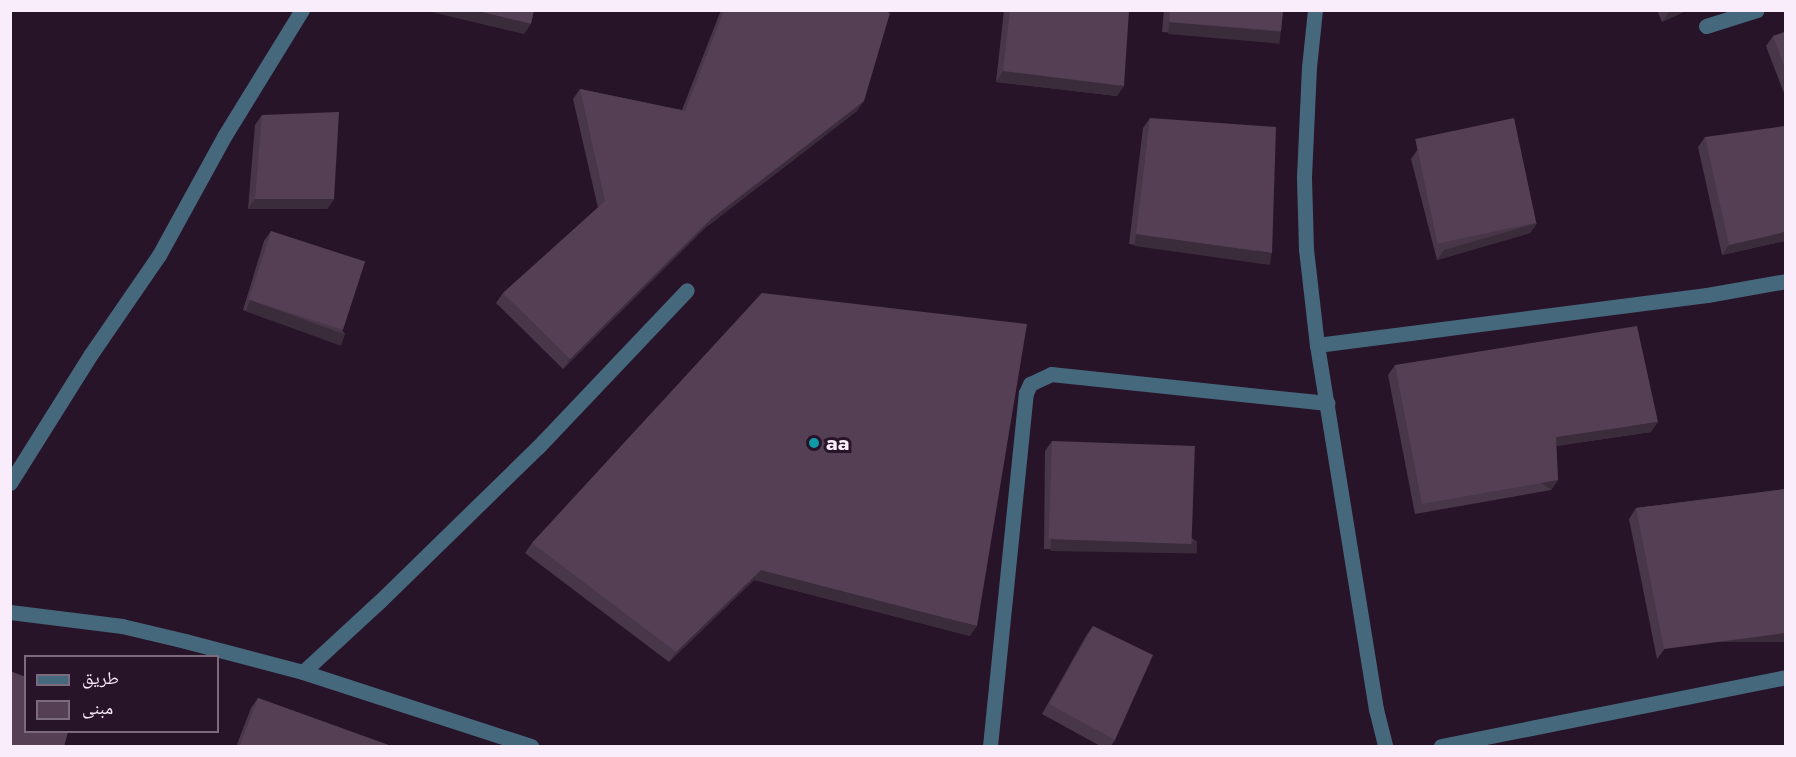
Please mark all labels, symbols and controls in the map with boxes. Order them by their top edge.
place label: aa [826,430,850,456]
marker: aa [807,436,821,450]
legend [24,655,219,733]
text: طريق [82,665,119,691]
text: مبنى [82,695,113,721]

